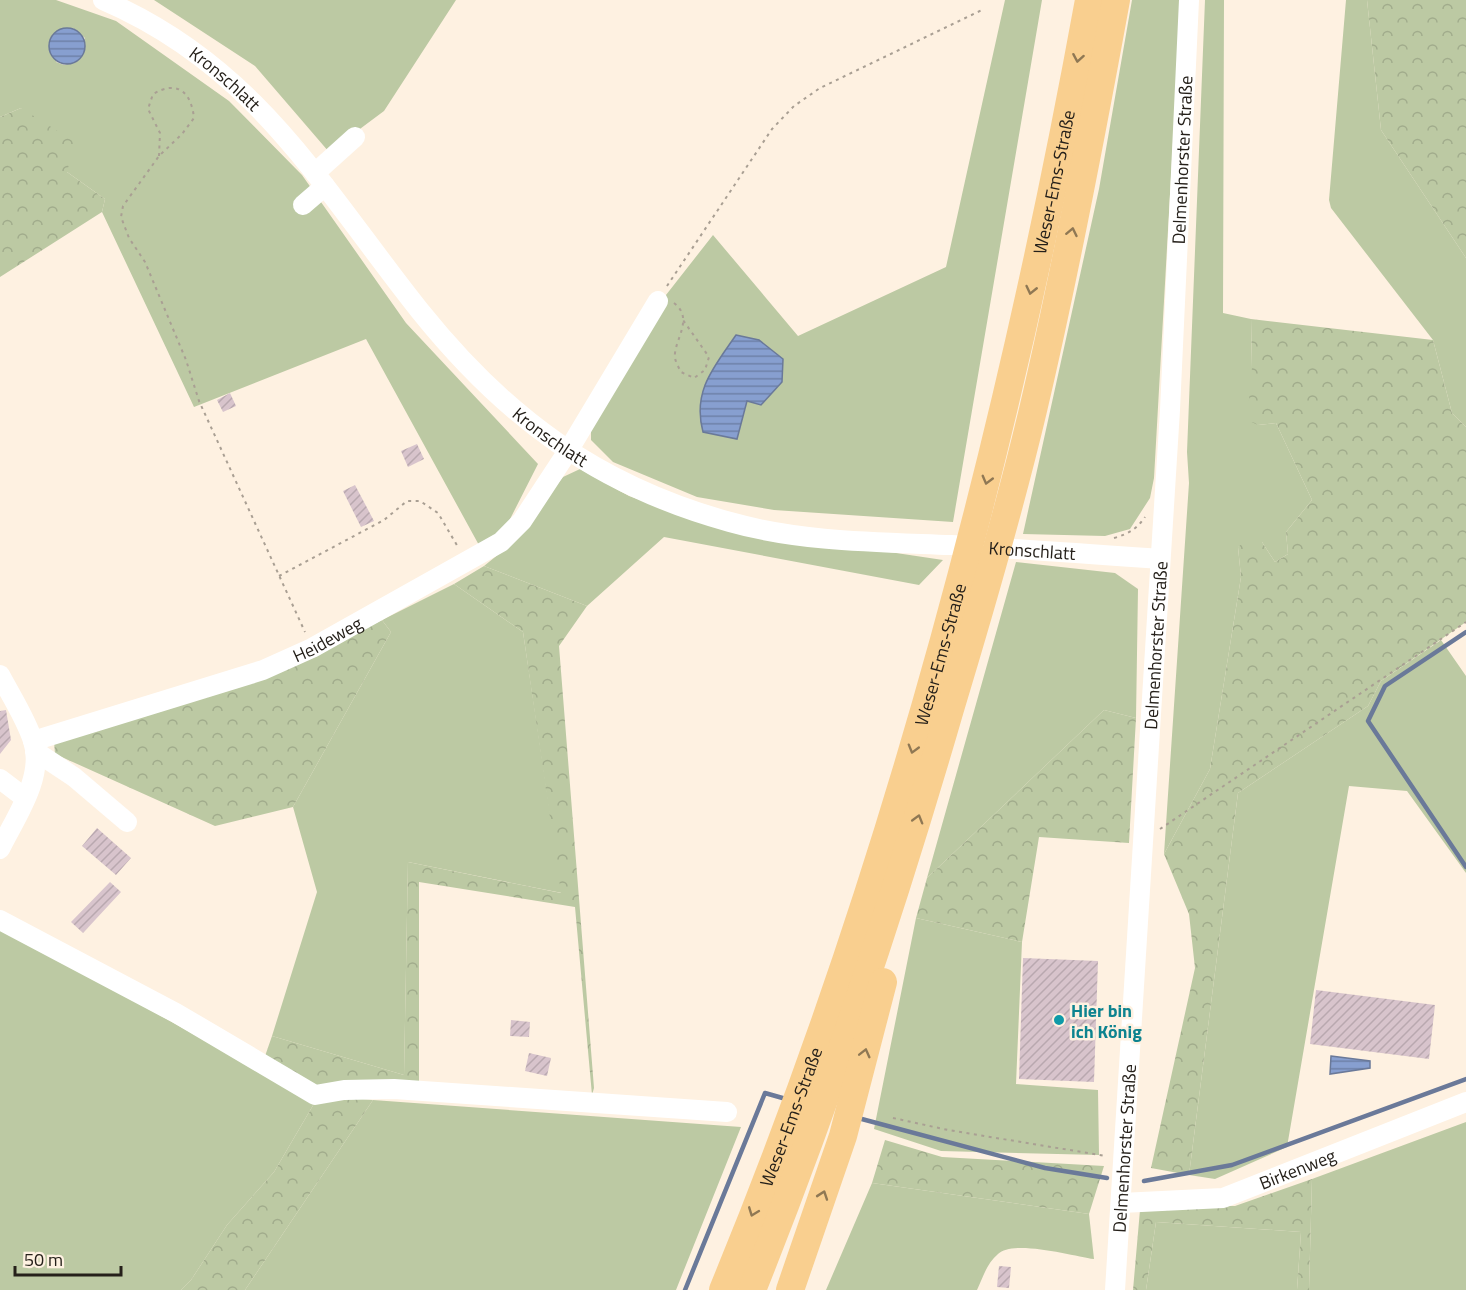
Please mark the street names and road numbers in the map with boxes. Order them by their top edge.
street label: Kronschlatt [184,39,268,117]
street label: Delmenhorster Straße [1164,75,1199,245]
street label: Weser-Ems-Straße [1025,108,1081,257]
street label: Kronschlatt [507,400,594,473]
street label: Kronschlatt [988,534,1077,567]
street label: Delmenhorster Straße [1137,560,1174,730]
street label: Weser-Ems-Straße [907,580,973,729]
street label: Heideweg [288,609,367,669]
street label: Weser-Ems-Straße [752,1043,829,1190]
street label: Delmenhorster Straße [1105,1063,1143,1233]
street label: Birkenweg [1255,1141,1340,1196]

